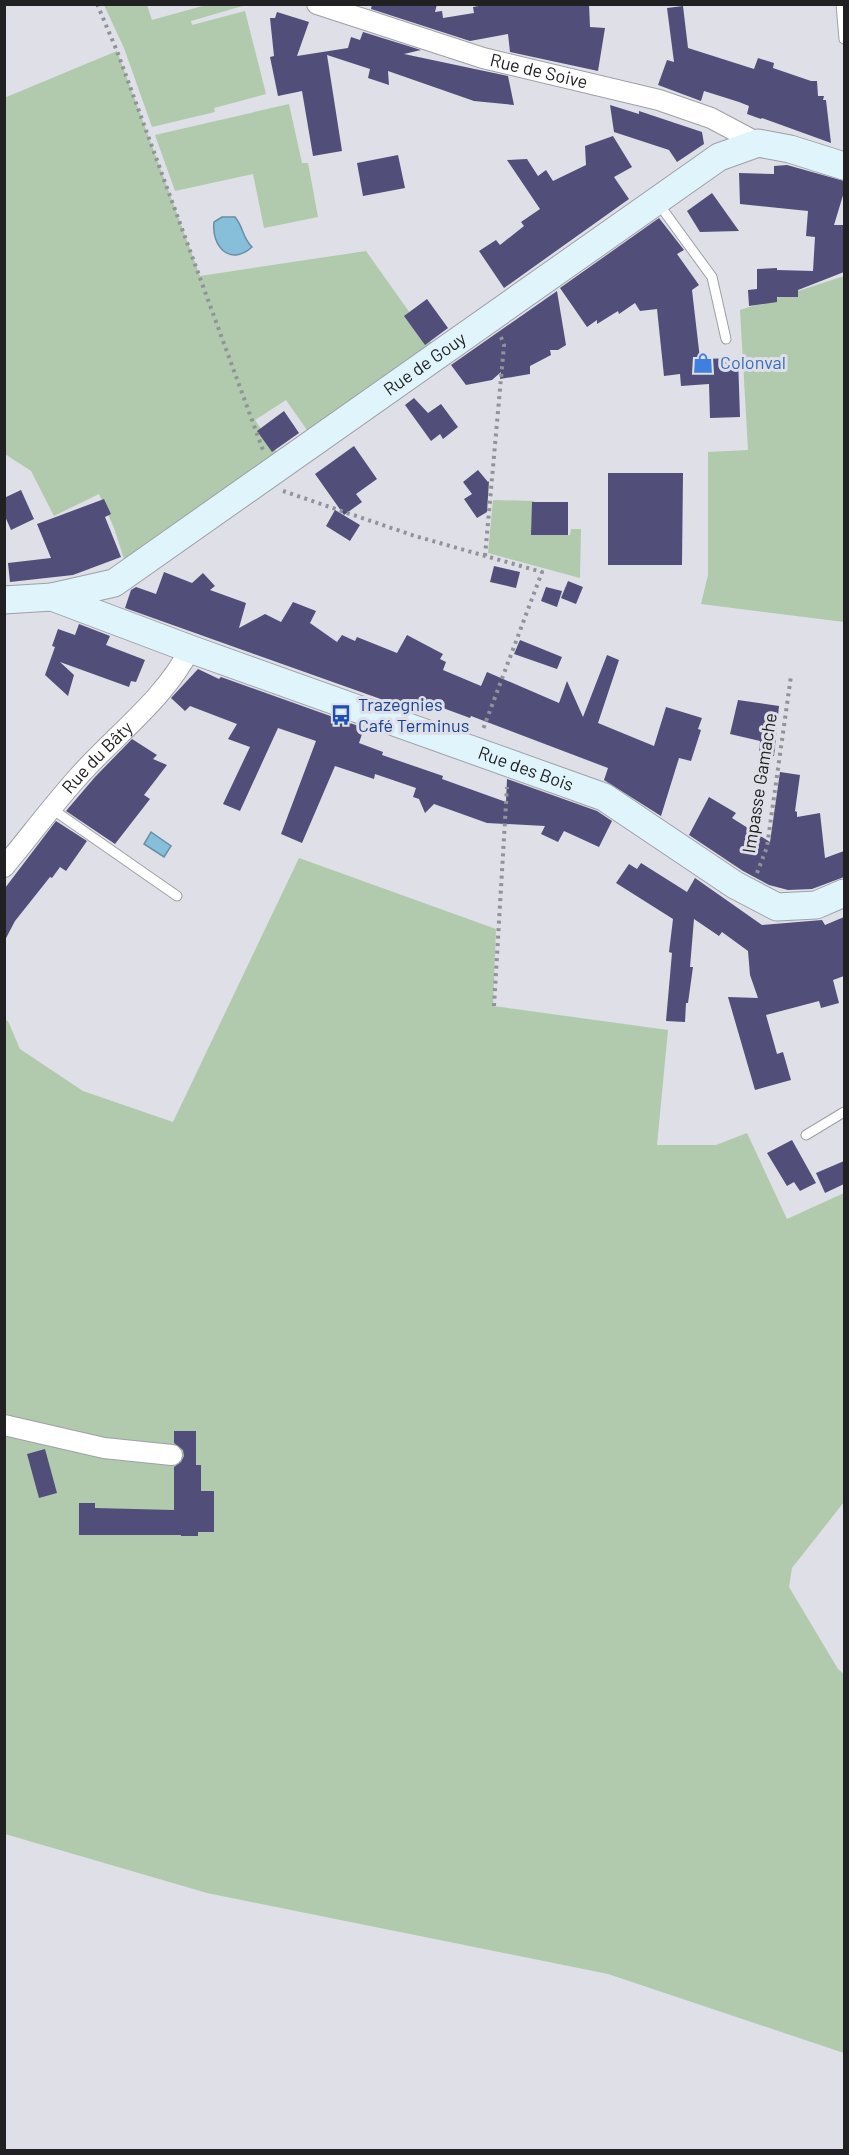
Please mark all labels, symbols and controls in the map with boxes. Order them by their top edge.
street label: Rue de Soive [488,48,590,93]
street label: Rue de Gouy [379,327,470,400]
shop icon: Colonval [691,351,715,375]
place label: Colonval [720,351,786,373]
place label: Trazegnies Café Terminus [358,693,469,736]
bus stop icon: Trazegnies Café Terminus [329,703,353,727]
street label: Impasse Gamache [737,711,781,855]
street label: Rue du Bâty [57,716,137,798]
street label: Rue des Bois [475,741,577,795]

